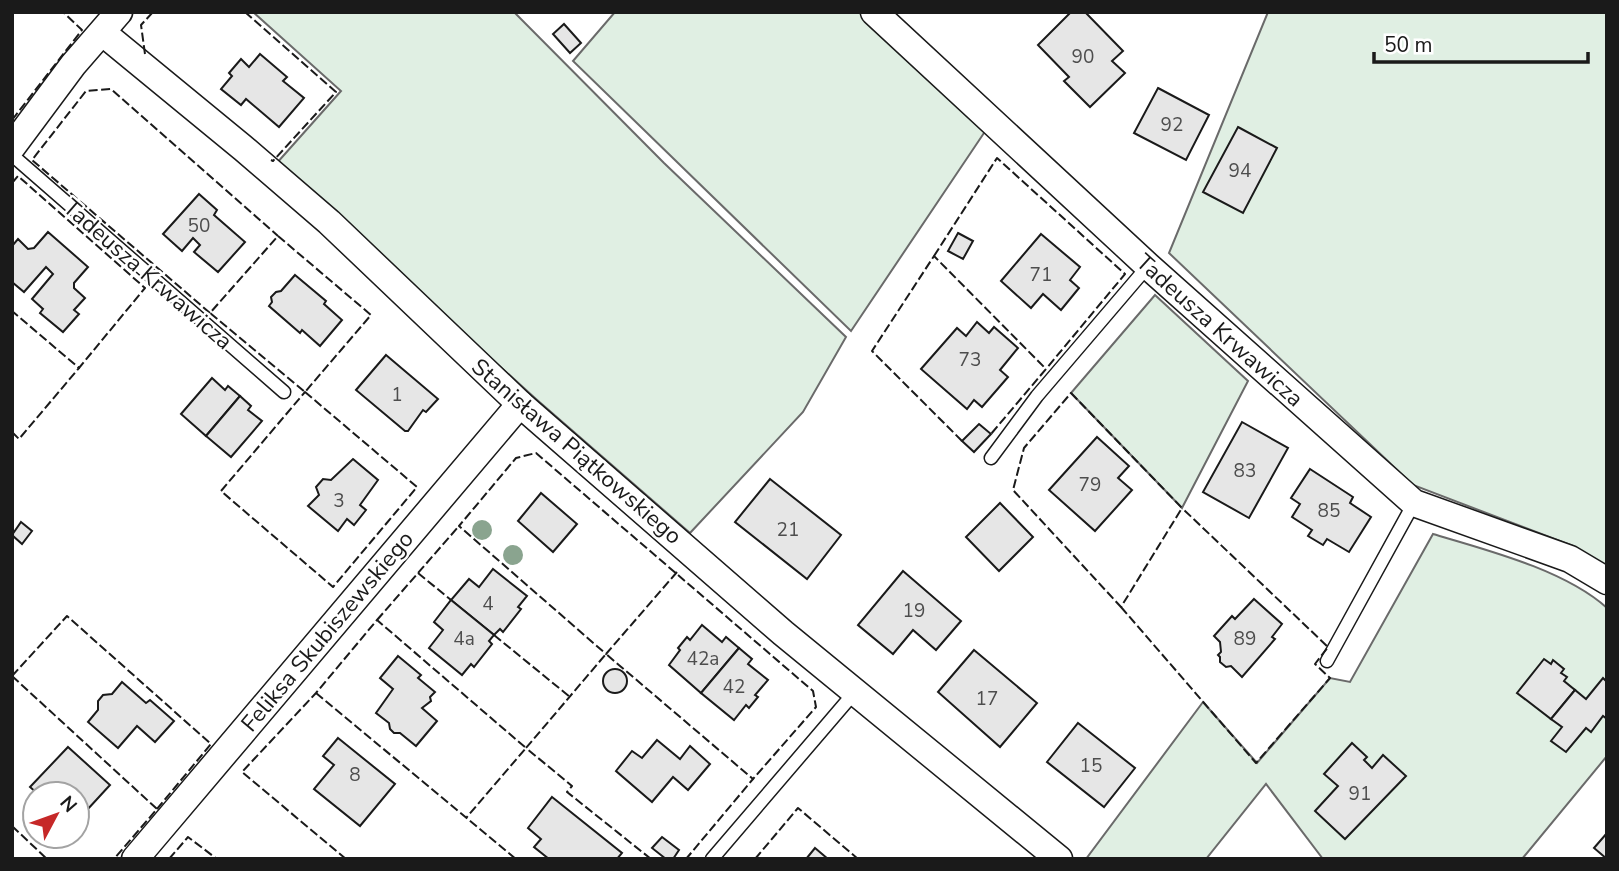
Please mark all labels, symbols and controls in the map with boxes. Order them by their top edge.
scale bar [1374,21,1588,65]
text: 50 m [1384,31,1433,59]
house number: 90 [1072,44,1094,70]
house number: 92 [1161,112,1183,138]
house number: 94 [1229,158,1251,184]
street label: Tadeusza Krwawicza [56,192,239,357]
house number: 50 [188,213,210,239]
street label: Tadeusza Krwawicza [1129,247,1310,414]
house number: 71 [1030,262,1052,288]
house number: 73 [959,347,981,373]
street label: Stanisława Piątkowskiego [465,351,688,551]
house number: 1 [391,382,403,408]
house number: 83 [1234,458,1256,484]
house number: 79 [1079,472,1101,498]
house number: 3 [333,488,345,514]
house number: 85 [1318,498,1340,524]
house number: 21 [777,517,799,543]
street label: Feliksa Skubiszewskiego [234,524,421,738]
house number: 4 [482,591,494,617]
house number: 19 [903,598,925,624]
house number: 4a [453,626,475,652]
house number: 89 [1234,626,1256,652]
house number: 42a [687,646,719,672]
house number: 42 [723,674,745,700]
house number: 17 [976,686,998,712]
house number: 15 [1080,753,1102,779]
house number: 8 [349,762,361,788]
north arrow [21,780,91,850]
house number: 91 [1349,781,1371,807]
text: N [54,791,83,818]

